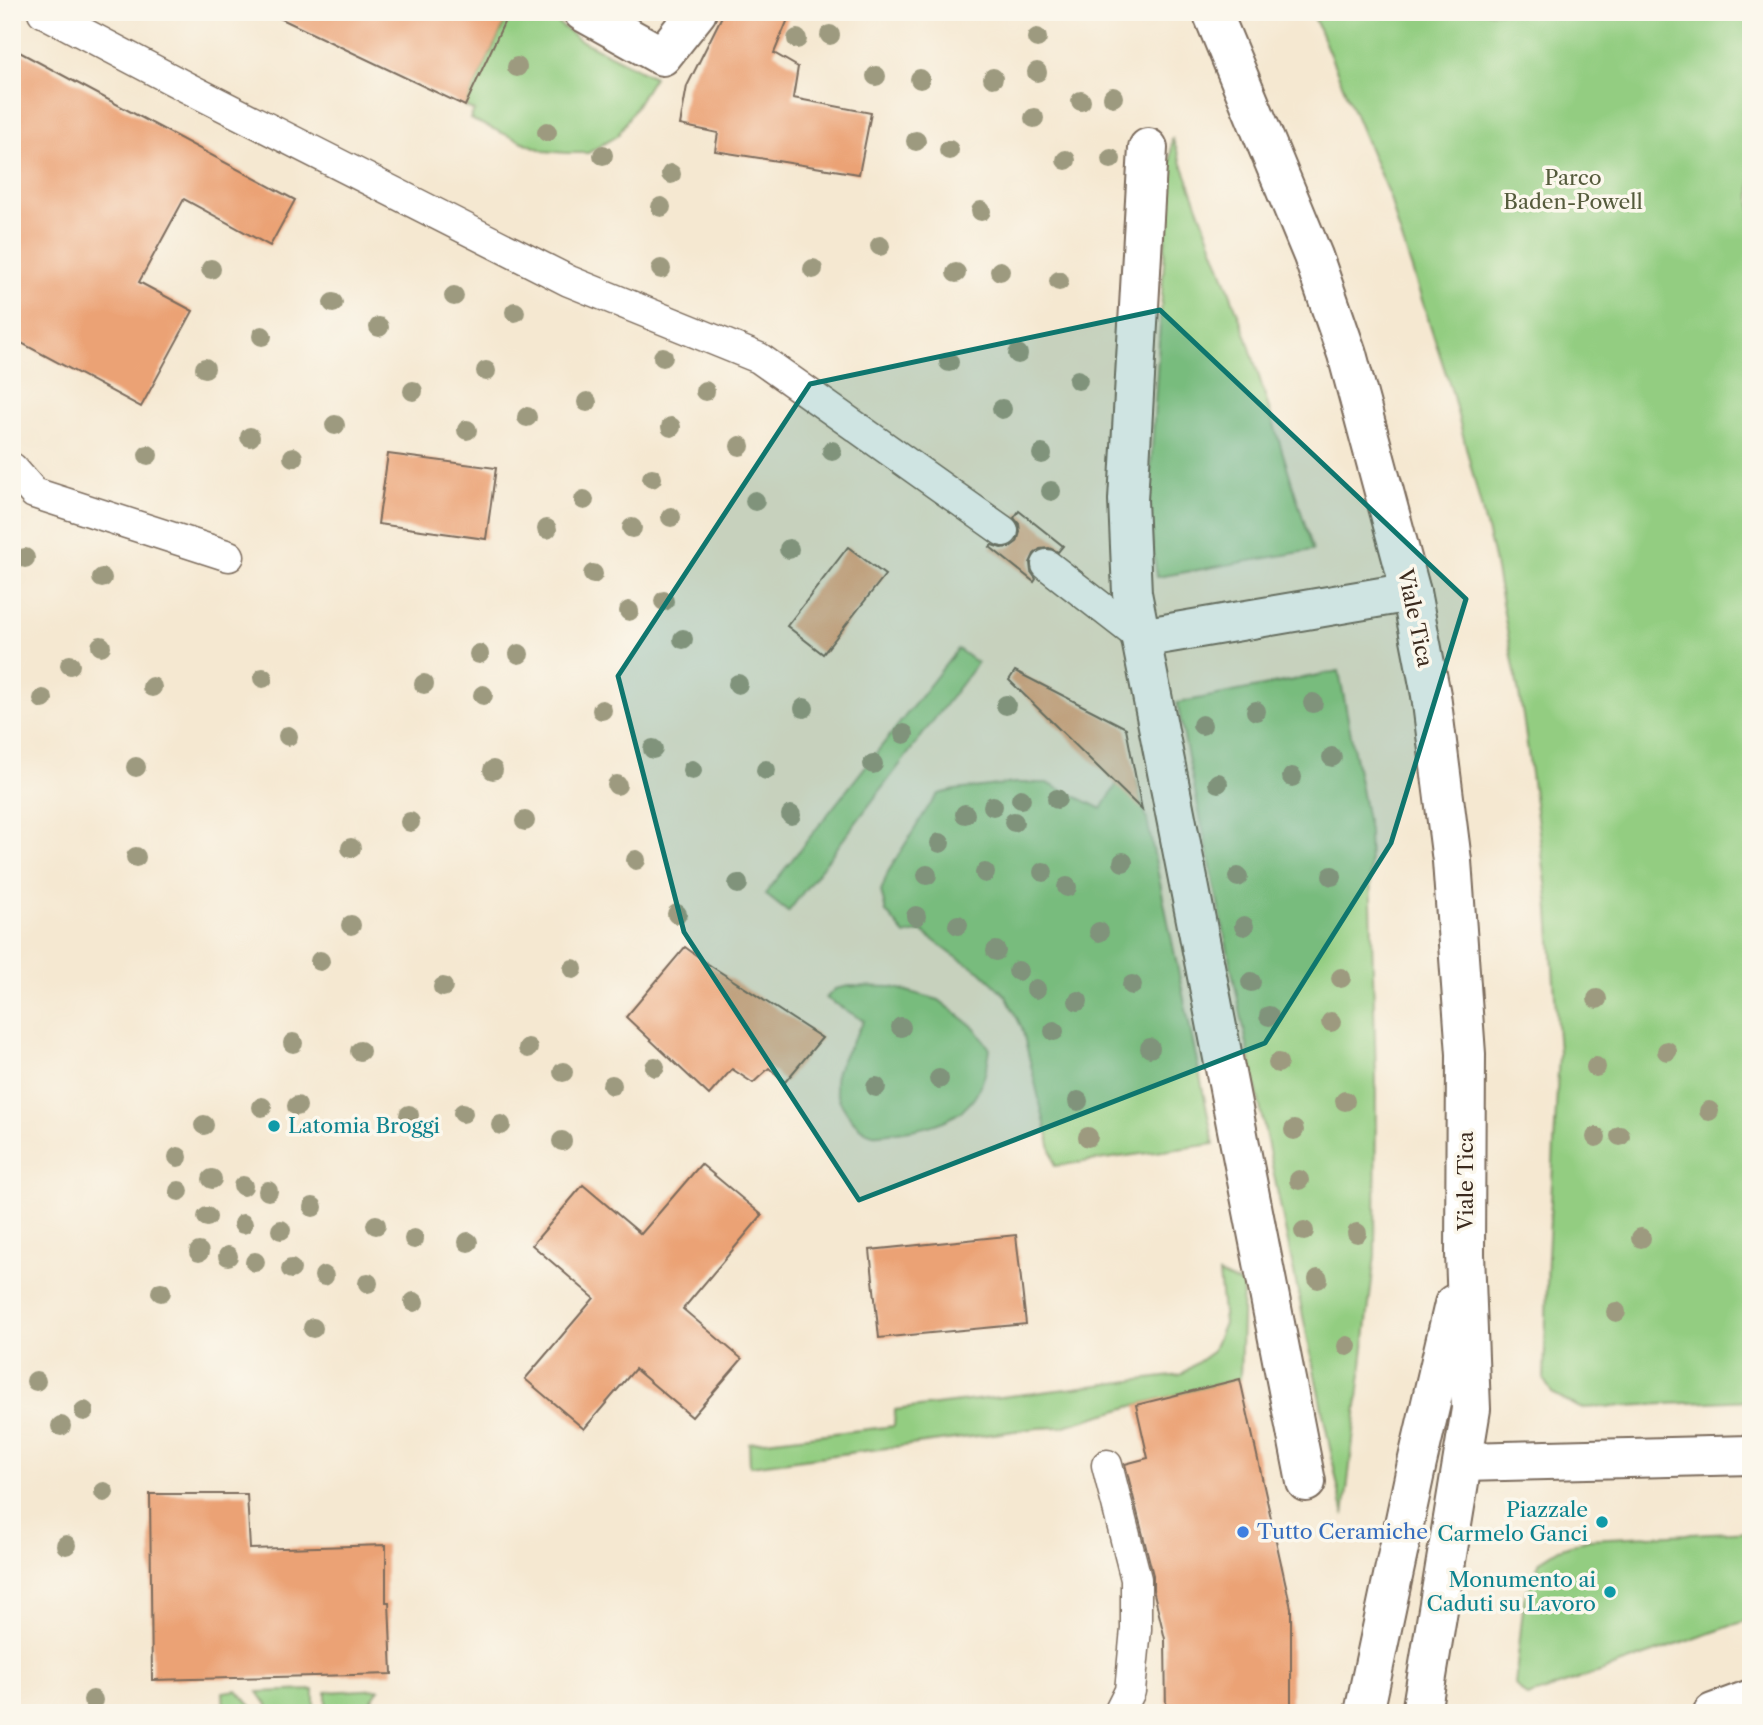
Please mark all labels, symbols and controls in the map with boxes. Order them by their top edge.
park label: Parco Baden-Powell [1503,165,1643,214]
street label: Viale Tica [1393,566,1438,670]
place label: Latomia Broggi [288,1113,440,1138]
marker: Latomia Broggi [266,1118,282,1134]
street label: Viale Tica [1453,1130,1478,1232]
place label: Piazzale Carmelo Ganci [1437,1497,1588,1546]
marker: Piazzale Carmelo Ganci [1594,1514,1610,1530]
place label: Tutto Ceramiche [1257,1519,1428,1544]
marker: Tutto Ceramiche [1235,1524,1251,1540]
place label: Monumento ai Caduti su Lavoro [1427,1567,1596,1616]
marker: Monumento ai Caduti su Lavoro [1602,1584,1618,1600]

